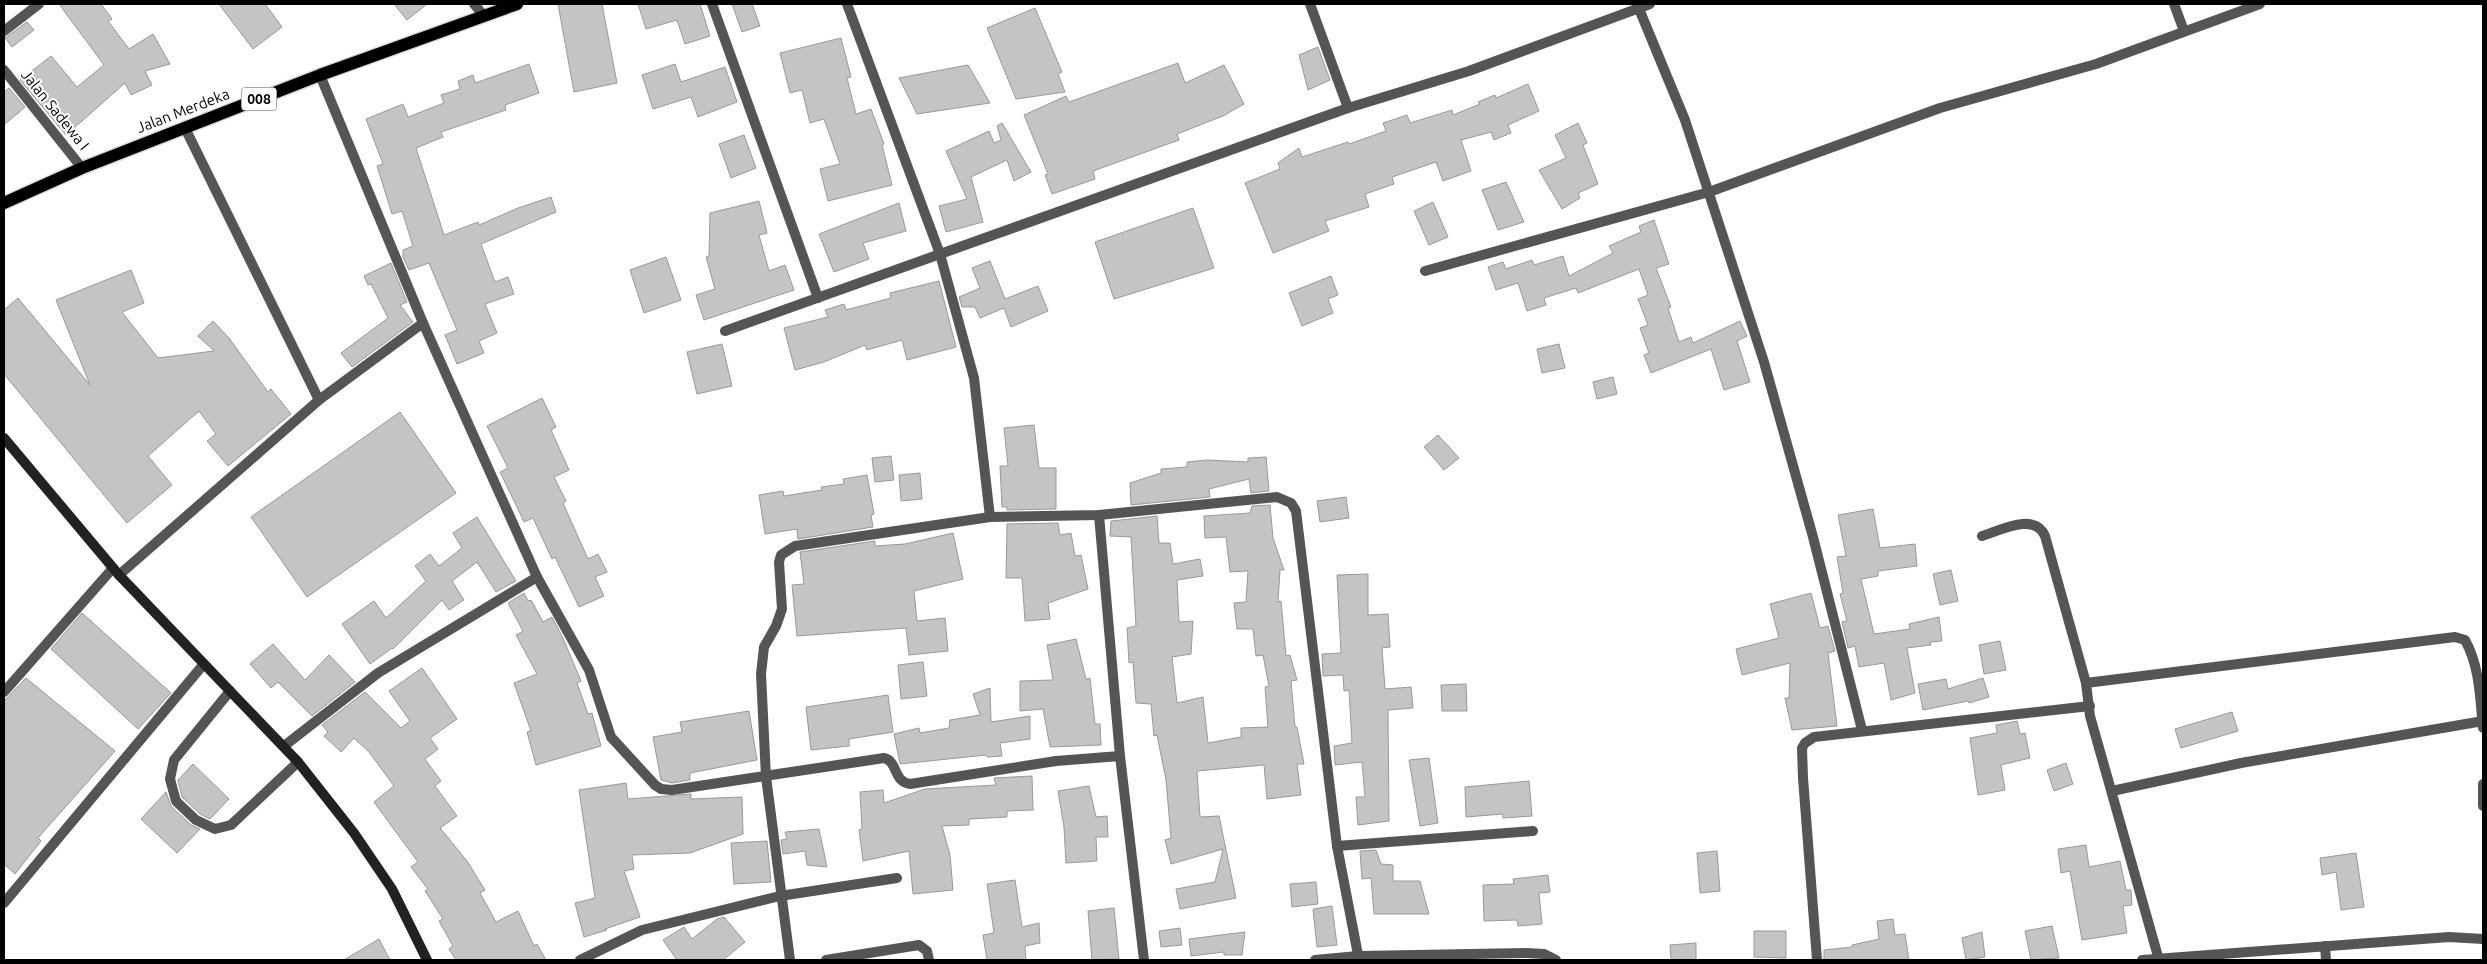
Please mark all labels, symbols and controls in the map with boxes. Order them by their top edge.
street label: Jalan Sadewa I [18,66,93,153]
street label: Jalan Merdeka [134,85,232,136]
road number: 008 [242,88,276,110]

